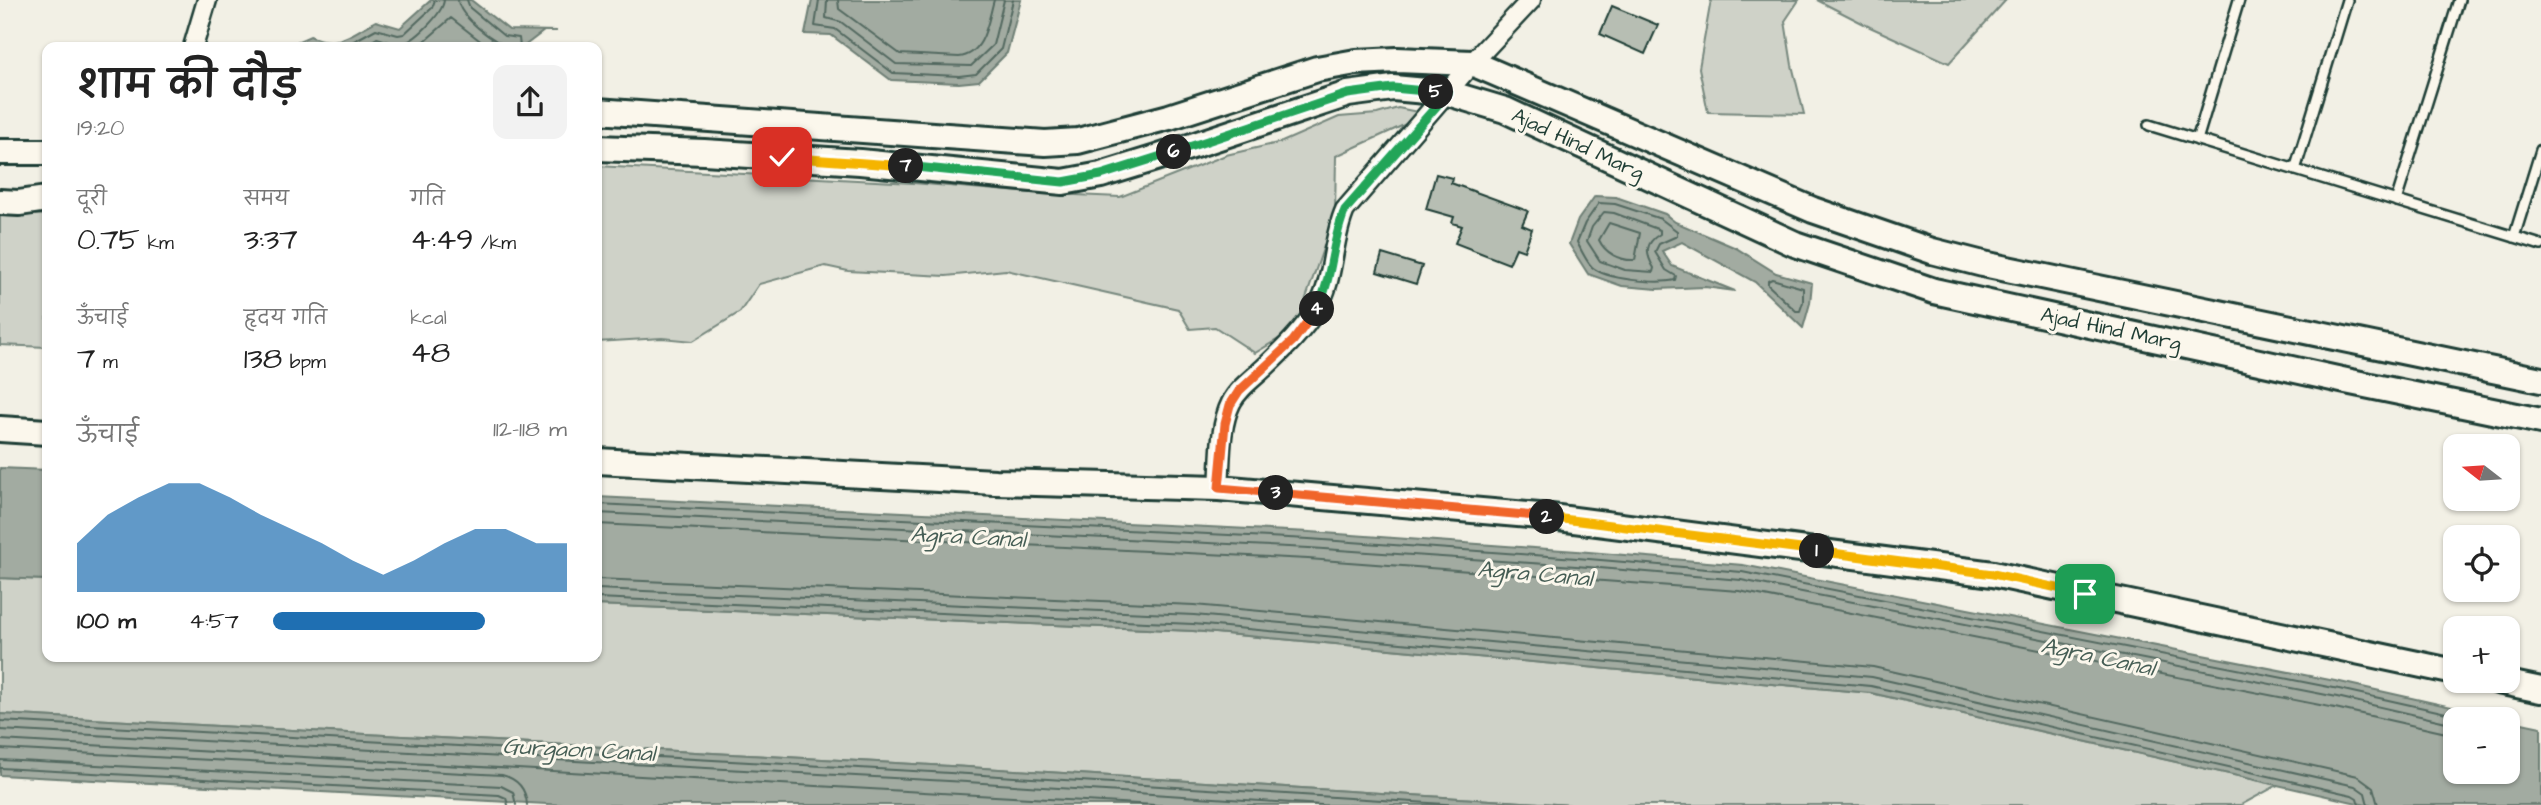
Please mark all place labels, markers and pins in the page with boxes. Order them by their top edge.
pin: 5 [1418,74,1454,110]
pin [752,127,812,187]
pin: 6 [1156,134,1192,170]
pin: 7 [888,148,923,184]
pin: 4 [1300,292,1334,326]
pin: 3 [1258,476,1294,510]
pin: 2 [1530,500,1564,534]
pin: 1 [1800,534,1834,568]
pin [2055,564,2115,624]

